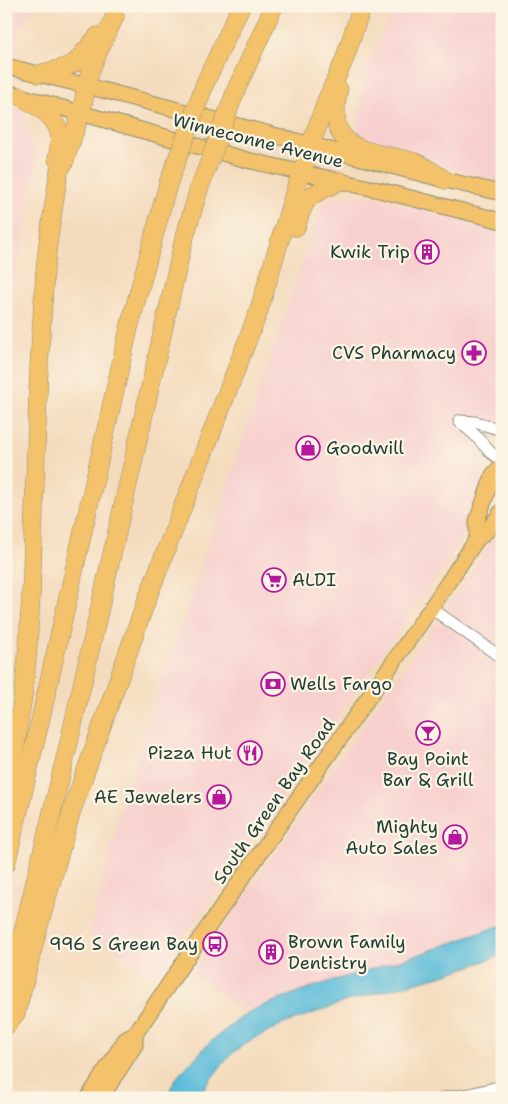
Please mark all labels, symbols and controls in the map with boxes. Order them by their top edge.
street label: Winneconne Avenue [170,108,346,174]
building icon: Kwik Trip [414,239,440,265]
place label: Kwik Trip [330,240,410,264]
pharmacy icon: CVS Pharmacy [461,340,487,366]
place label: CVS Pharmacy [332,341,456,365]
shop icon: Goodwill [295,435,321,461]
place label: Goodwill [326,436,405,460]
supermarket icon: ALDI [261,567,287,593]
place label: ALDI [292,568,336,592]
bank icon: Wells Fargo [260,671,286,697]
place label: Wells Fargo [290,672,392,696]
street label: South Green Bay Road [208,713,340,889]
bar icon: Bay Point Bar & Grill [415,720,441,746]
restaurant icon: Pizza Hut [237,740,263,766]
place label: Pizza Hut [148,741,232,765]
place label: Bay Point Bar & Grill [383,747,474,792]
shop icon: AE Jewelers [206,784,232,810]
place label: AE Jewelers [94,785,202,809]
place label: Mighty Auto Sales [345,815,438,860]
shop icon: Mighty Auto Sales [442,824,468,850]
place label: Brown Family Dentistry [288,930,406,975]
bus stop icon: 996 S Green Bay [202,931,228,957]
place label: 996 S Green Bay [49,932,198,956]
building icon: Brown Family Dentistry [258,939,284,965]

